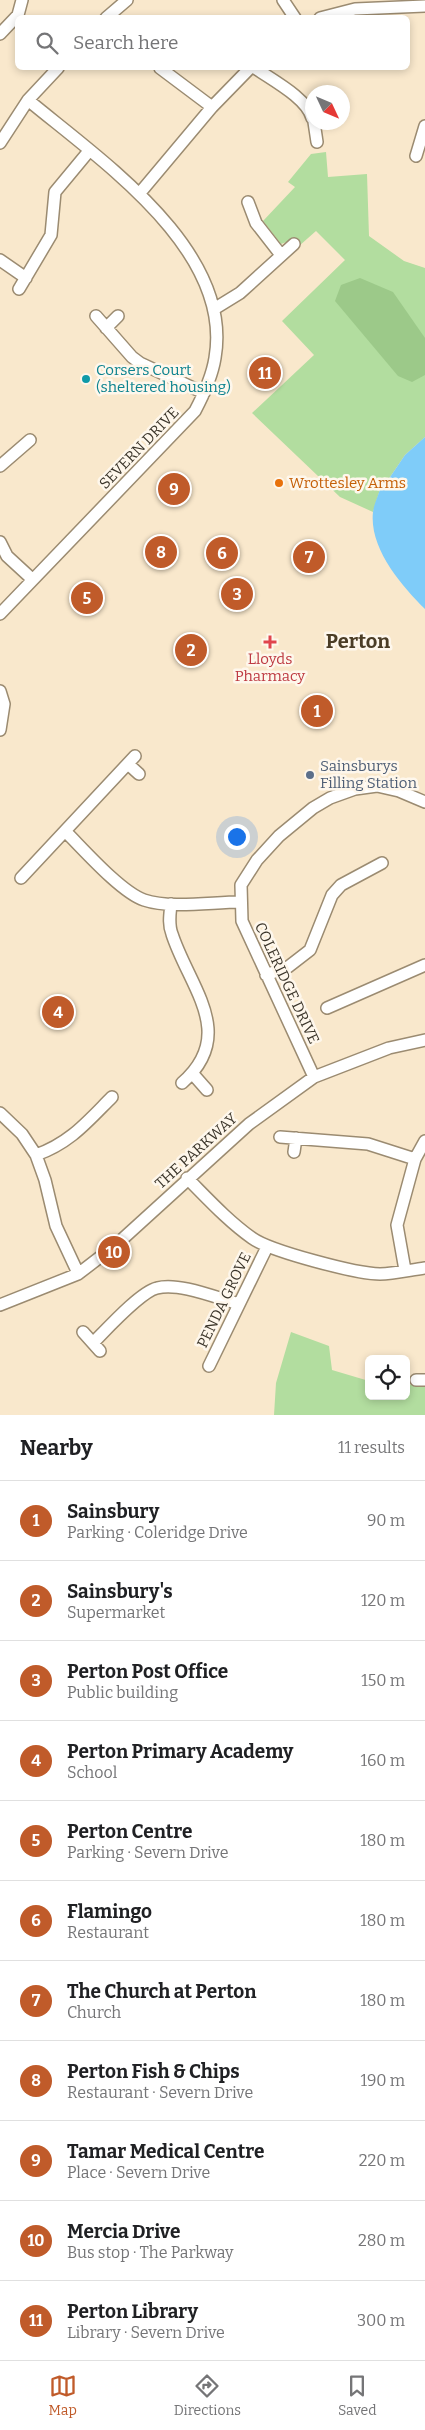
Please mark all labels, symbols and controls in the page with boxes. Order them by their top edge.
search box [15,15,410,70]
icon: search [33,29,61,57]
text: Search here [73,31,178,54]
north arrow [305,85,350,130]
pin: 11 [249,354,281,392]
place label: Corsers Court (sheltered housing) [96,361,231,396]
marker: Corsers Court (sheltered housing) [80,373,92,385]
street label: SEVERN DRIVE [96,403,182,493]
pin: 9 [158,470,190,508]
place label: Wrottesley Arms [289,474,406,492]
marker: Wrottesley Arms [273,477,285,489]
pin: 8 [145,533,177,571]
pin: 6 [206,534,238,572]
pin: 7 [293,538,325,576]
pin: 3 [221,575,253,613]
pin: 5 [71,579,103,617]
district label: Perton [326,629,390,653]
pin: 2 [175,631,207,669]
marker: Lloyds Pharmacy [264,636,276,648]
place label: Lloyds Pharmacy [235,650,305,685]
pin: 1 [301,692,333,730]
place label: Sainsburys Filling Station [320,757,417,792]
marker: Sainsburys Filling Station [304,769,316,781]
your location [224,824,250,850]
street label: COLERIDGE DRIVE [251,919,323,1047]
pin: 4 [42,993,74,1031]
street label: THE PARKWAY [151,1109,241,1193]
pin: 10 [98,1233,130,1271]
street label: PENDA GROVE [193,1249,255,1351]
map controls [365,1355,410,1400]
button: locate [365,1355,410,1400]
text: Nearby [20,1435,93,1461]
text: 11 results [338,1438,405,1457]
text: Sainsbury [67,1500,159,1523]
text: 1 [33,1511,39,1530]
text: 90 m [367,1511,405,1530]
text: Parking · Coleridge Drive [67,1523,248,1542]
text: Sainsbury's [67,1580,173,1603]
text: 2 [31,1591,41,1610]
text: 120 m [361,1591,405,1610]
text: Supermarket [67,1603,165,1622]
text: Perton Post Office [67,1660,228,1683]
text: 3 [31,1671,41,1690]
text: 150 m [361,1671,405,1690]
text: Public building [67,1683,178,1702]
text: Perton Primary Academy [67,1740,293,1763]
text: 4 [31,1751,41,1770]
text: 160 m [360,1751,405,1770]
text: School [67,1763,117,1782]
text: Perton Centre [67,1820,192,1843]
text: 5 [32,1831,40,1850]
text: 180 m [360,1831,405,1850]
text: Parking · Severn Drive [67,1843,228,1862]
text: Flamingo [67,1900,152,1923]
text: 6 [31,1911,41,1930]
text: 180 m [360,1911,405,1930]
text: Restaurant [67,1923,149,1942]
text: The Church at Perton [67,1980,257,2003]
text: 7 [32,1991,40,2010]
text: 180 m [360,1991,405,2010]
text: Church [67,2003,121,2022]
text: Perton Fish & Chips [67,2060,240,2083]
text: 8 [31,2071,41,2090]
text: 190 m [360,2071,405,2090]
text: Restaurant · Severn Drive [67,2083,253,2102]
text: Tamar Medical Centre [67,2140,264,2163]
text: 9 [31,2151,41,2170]
text: 220 m [359,2151,405,2170]
text: Place · Severn Drive [67,2163,210,2182]
text: Mercia Drive [67,2220,180,2243]
text: 10 [27,2231,45,2250]
text: 280 m [358,2231,405,2250]
text: Bus stop · The Parkway [67,2243,233,2262]
text: Perton Library [67,2300,198,2323]
text: 11 [29,2311,43,2330]
text: 300 m [357,2311,405,2330]
text: Library · Severn Drive [67,2323,225,2342]
tab: Map [48,2372,77,2419]
tab: Directions [174,2372,241,2419]
tab: Saved [338,2372,377,2419]

